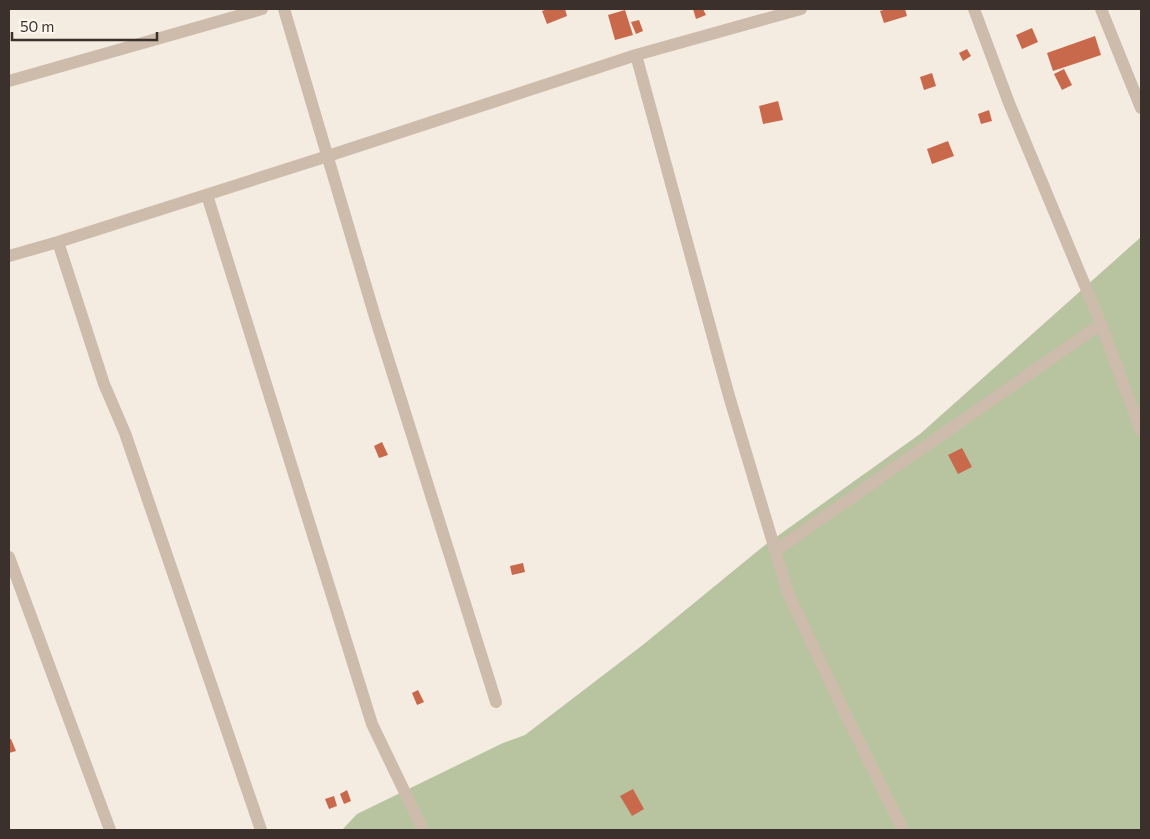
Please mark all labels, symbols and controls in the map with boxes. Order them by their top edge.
scale bar [12,10,158,42]
text: 50 m [20,17,54,35]

